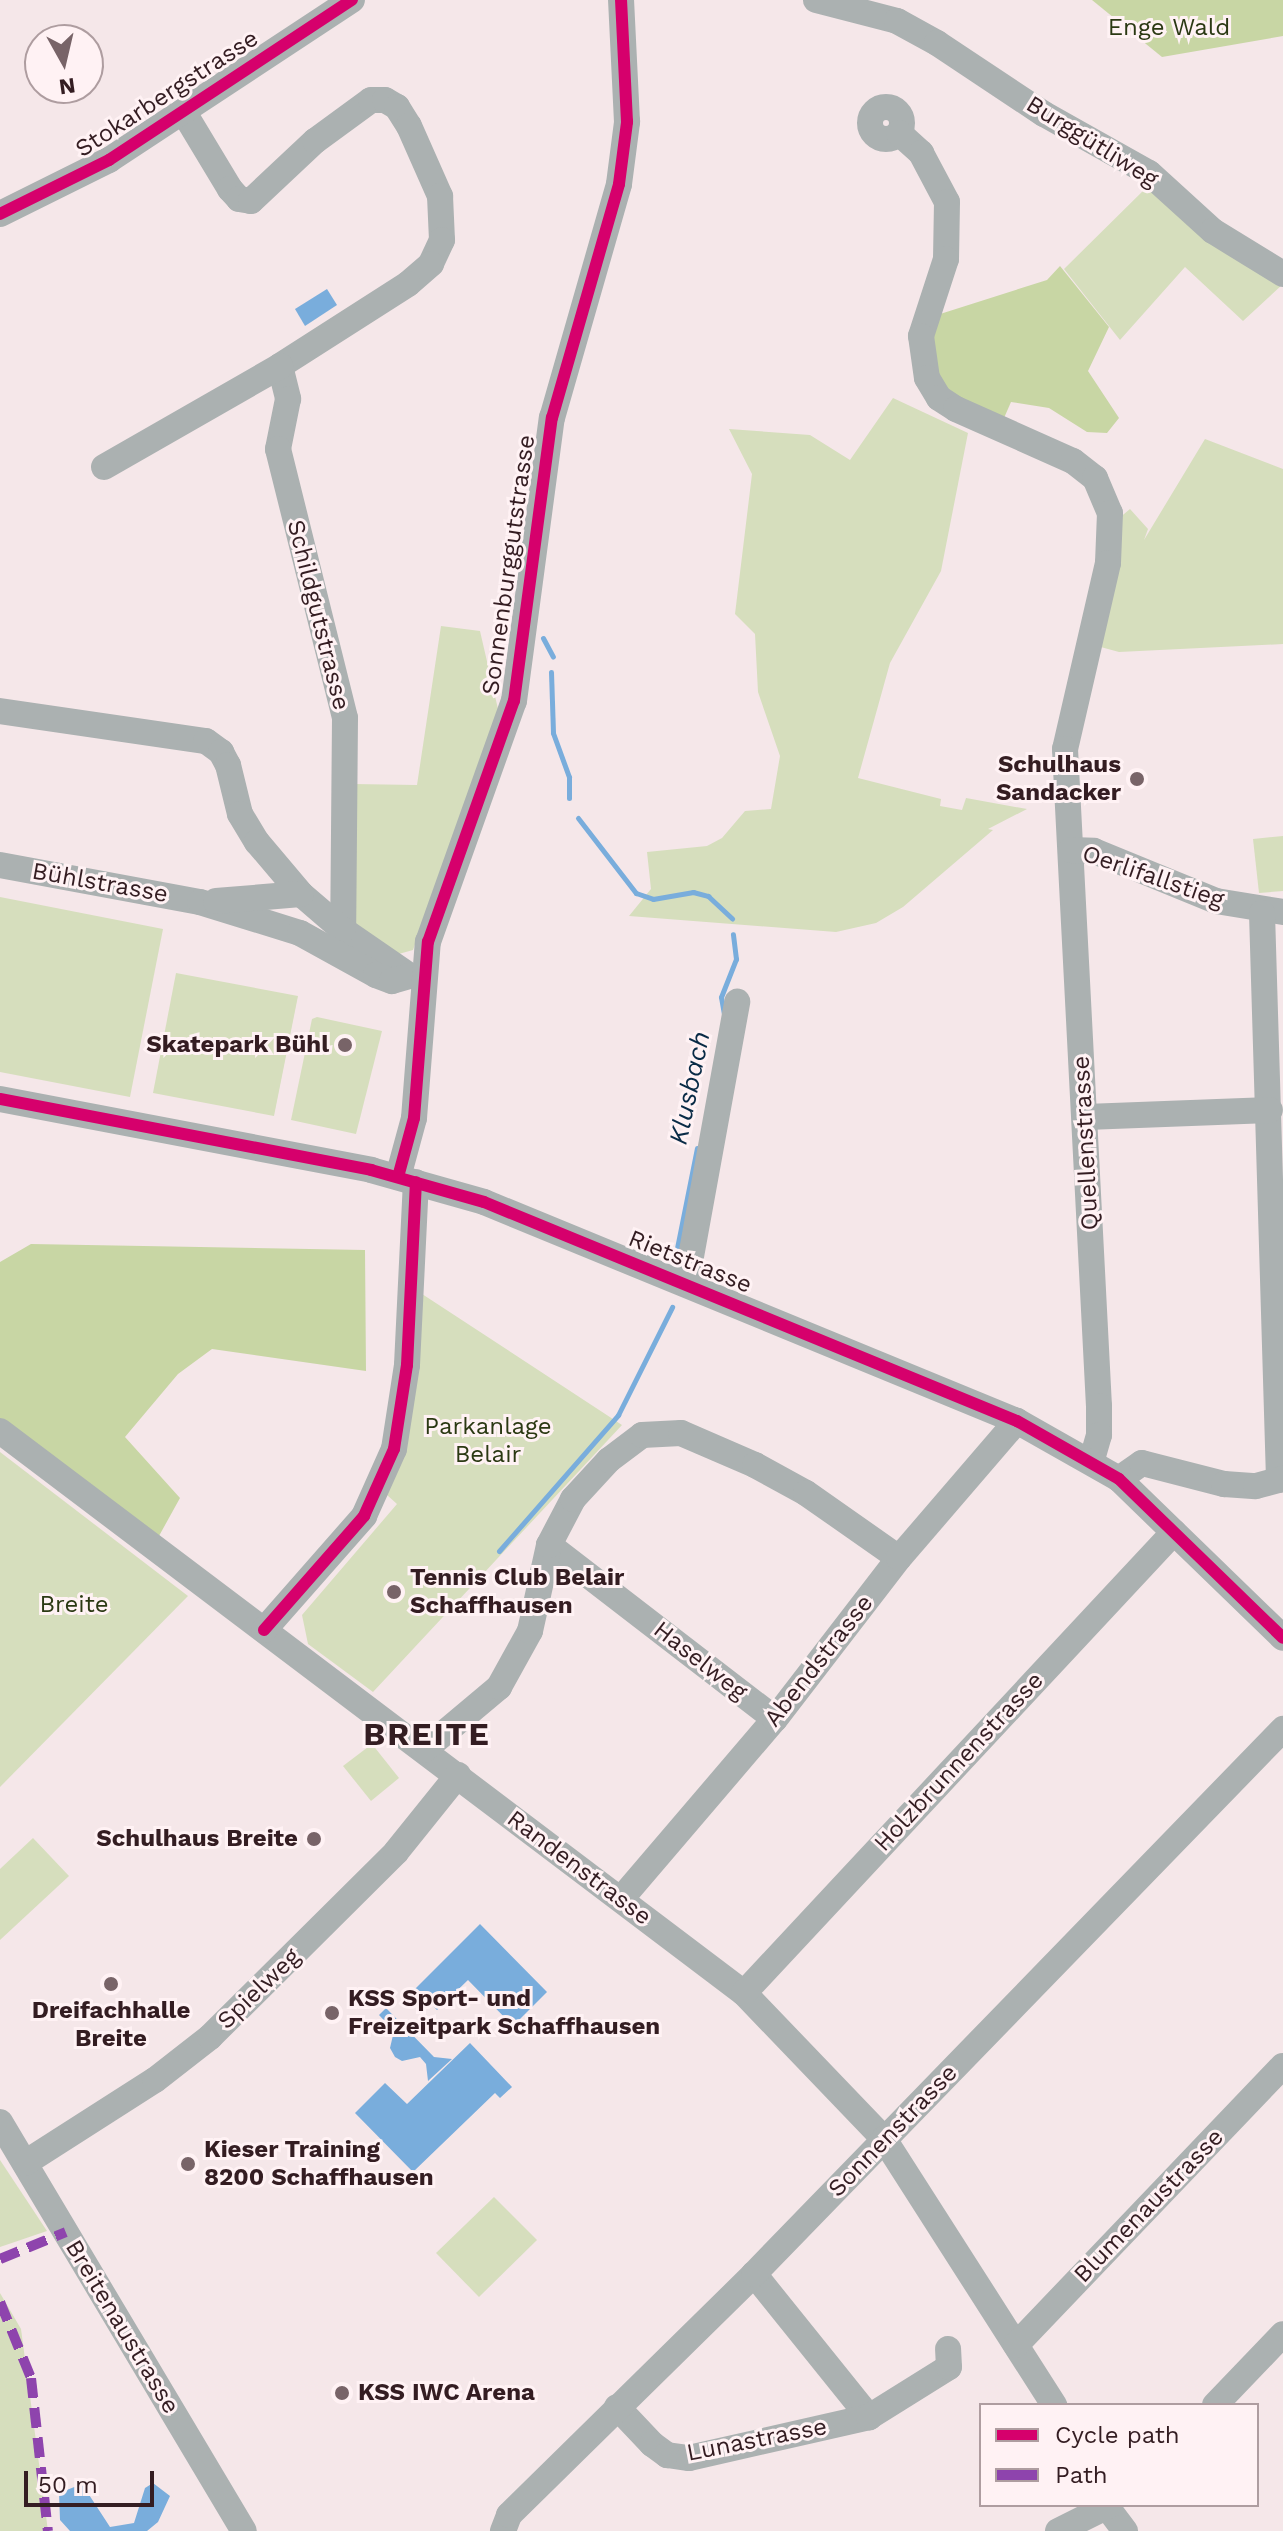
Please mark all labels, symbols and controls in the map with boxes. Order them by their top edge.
park label: Enge Wald [1107,14,1231,42]
north arrow [24,24,104,104]
street label: Stokarbergstrasse [70,24,264,164]
text: N [57,73,77,100]
street label: Burggütliweg [1021,90,1163,194]
street label: Sonnenburggutstrasse [476,433,542,697]
street label: Schildgutstrasse [280,517,356,713]
place label: Schulhaus Sandacker [996,751,1121,807]
marker: Schulhaus Sandacker [1128,770,1146,788]
street label: Oerlifallstieg [1078,839,1228,915]
street label: Bühlstrasse [30,857,170,909]
water label: Klusbach [663,1029,717,1147]
place label: Skatepark Bühl [146,1031,329,1059]
marker: Skatepark Bühl [336,1036,354,1054]
street label: Quellenstrasse [1067,1055,1105,1231]
street label: Rietstrasse [624,1224,756,1300]
park label: Parkanlage Belair [424,1413,552,1469]
place label: Tennis Club Belair Schaffhausen [410,1564,624,1620]
marker: Tennis Club Belair Schaffhausen [385,1583,403,1601]
street label: Abendstrasse [759,1589,879,1733]
park label: Breite [39,1591,109,1619]
street label: Haselweg [647,1616,753,1706]
street label: Holzbrunnenstrasse [868,1666,1050,1858]
district label: BREITE [363,1715,491,1753]
street label: Randenstrasse [501,1804,657,1932]
place label: Schulhaus Breite [96,1825,298,1853]
marker: Schulhaus Breite [305,1830,323,1848]
street label: Spielweg [212,1943,306,2035]
marker: Dreifachhalle Breite [102,1975,120,1993]
place label: KSS Sport- und Freizeitpark Schaffhausen [348,1985,661,2041]
place label: Dreifachhalle Breite [32,1997,190,2053]
marker: KSS Sport- und Freizeitpark Schaffhausen [323,2004,341,2022]
street label: Sonnenstrasse [823,2059,963,2203]
street label: Blumenaustrasse [1068,2123,1230,2289]
place label: Kieser Training 8200 Schaffhausen [204,2136,434,2192]
marker: Kieser Training 8200 Schaffhausen [179,2155,197,2173]
street label: Breitenaustrasse [59,2235,185,2419]
place label: KSS IWC Arena [358,2379,535,2407]
marker: KSS IWC Arena [333,2384,351,2402]
legend [979,2403,1259,2507]
street label: Lunastrasse [684,2412,830,2468]
text: Cycle path [1055,2421,1180,2449]
scale bar [28,2455,158,2505]
text: Path [1055,2461,1108,2489]
text: 50 m [38,2471,98,2499]

